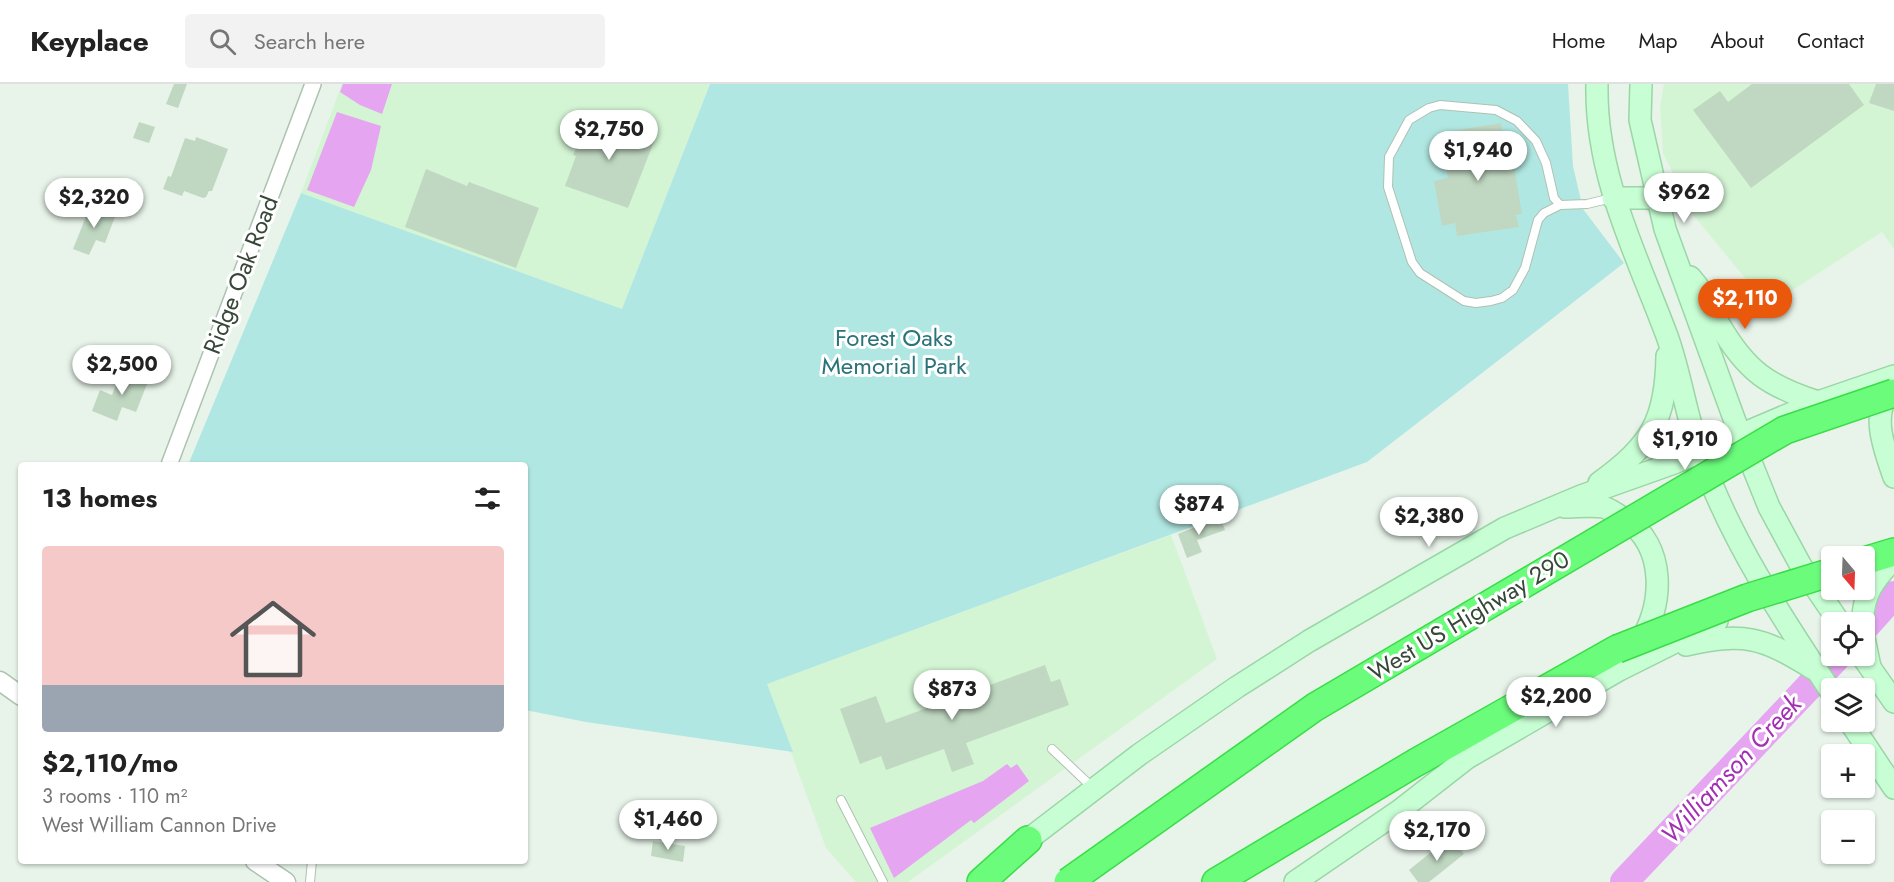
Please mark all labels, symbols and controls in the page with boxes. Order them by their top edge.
search box [185,14,605,68]
text: Keyplace [30,21,149,62]
icon: search [206,25,239,58]
text: Search here [254,25,365,57]
text: Home [1552,26,1605,56]
text: Map [1638,26,1678,56]
text: About [1711,26,1764,56]
text: Contact [1797,26,1864,56]
pin: $2,750 [560,110,658,161]
text: $2,750 [574,115,644,144]
pin: $1,940 [1429,131,1527,182]
text: $1,940 [1443,136,1513,165]
pin: $962 [1648,173,1720,224]
pin: $2,320 [45,178,143,229]
text: $962 [1658,178,1710,207]
text: $2,320 [59,183,129,212]
street label: Ridge Oak Road [194,191,287,359]
pin: $2,110 [1696,279,1794,330]
text: $2,110 [1712,284,1778,313]
park label: Forest Oaks Memorial Park [821,320,967,383]
pin: $2,500 [73,345,171,396]
text: $2,500 [86,350,158,379]
pin: $1,910 [1636,420,1734,471]
text: $1,910 [1652,425,1718,454]
text: 13 homes [42,479,157,517]
icon: filters [471,482,504,515]
pin: $874 [1163,485,1235,536]
text: $874 [1174,490,1224,519]
pin: $2,380 [1380,497,1478,548]
text: $2,380 [1394,502,1464,531]
street label: West US Highway 290 [1362,542,1576,690]
north arrow [1821,546,1875,600]
map controls [1821,546,1875,864]
icon: home [219,585,327,693]
button: locate [1821,612,1875,666]
pin: $873 [916,670,988,721]
text: $873 [927,675,977,704]
pin: $2,200 [1507,677,1605,728]
button: layers [1821,678,1875,732]
text: $2,200 [1520,682,1592,711]
water label: Williamson Creek [1652,685,1811,852]
text: $2,110/mo [42,744,178,782]
button: + [1821,744,1875,798]
text: 3 rooms · 110 m² [42,782,188,811]
pin: $1,460 [619,800,717,851]
text: $1,460 [633,805,703,834]
button: − [1821,810,1875,864]
text: West William Cannon Drive [42,811,276,840]
pin: $2,170 [1388,811,1486,862]
text: $2,170 [1403,816,1471,845]

